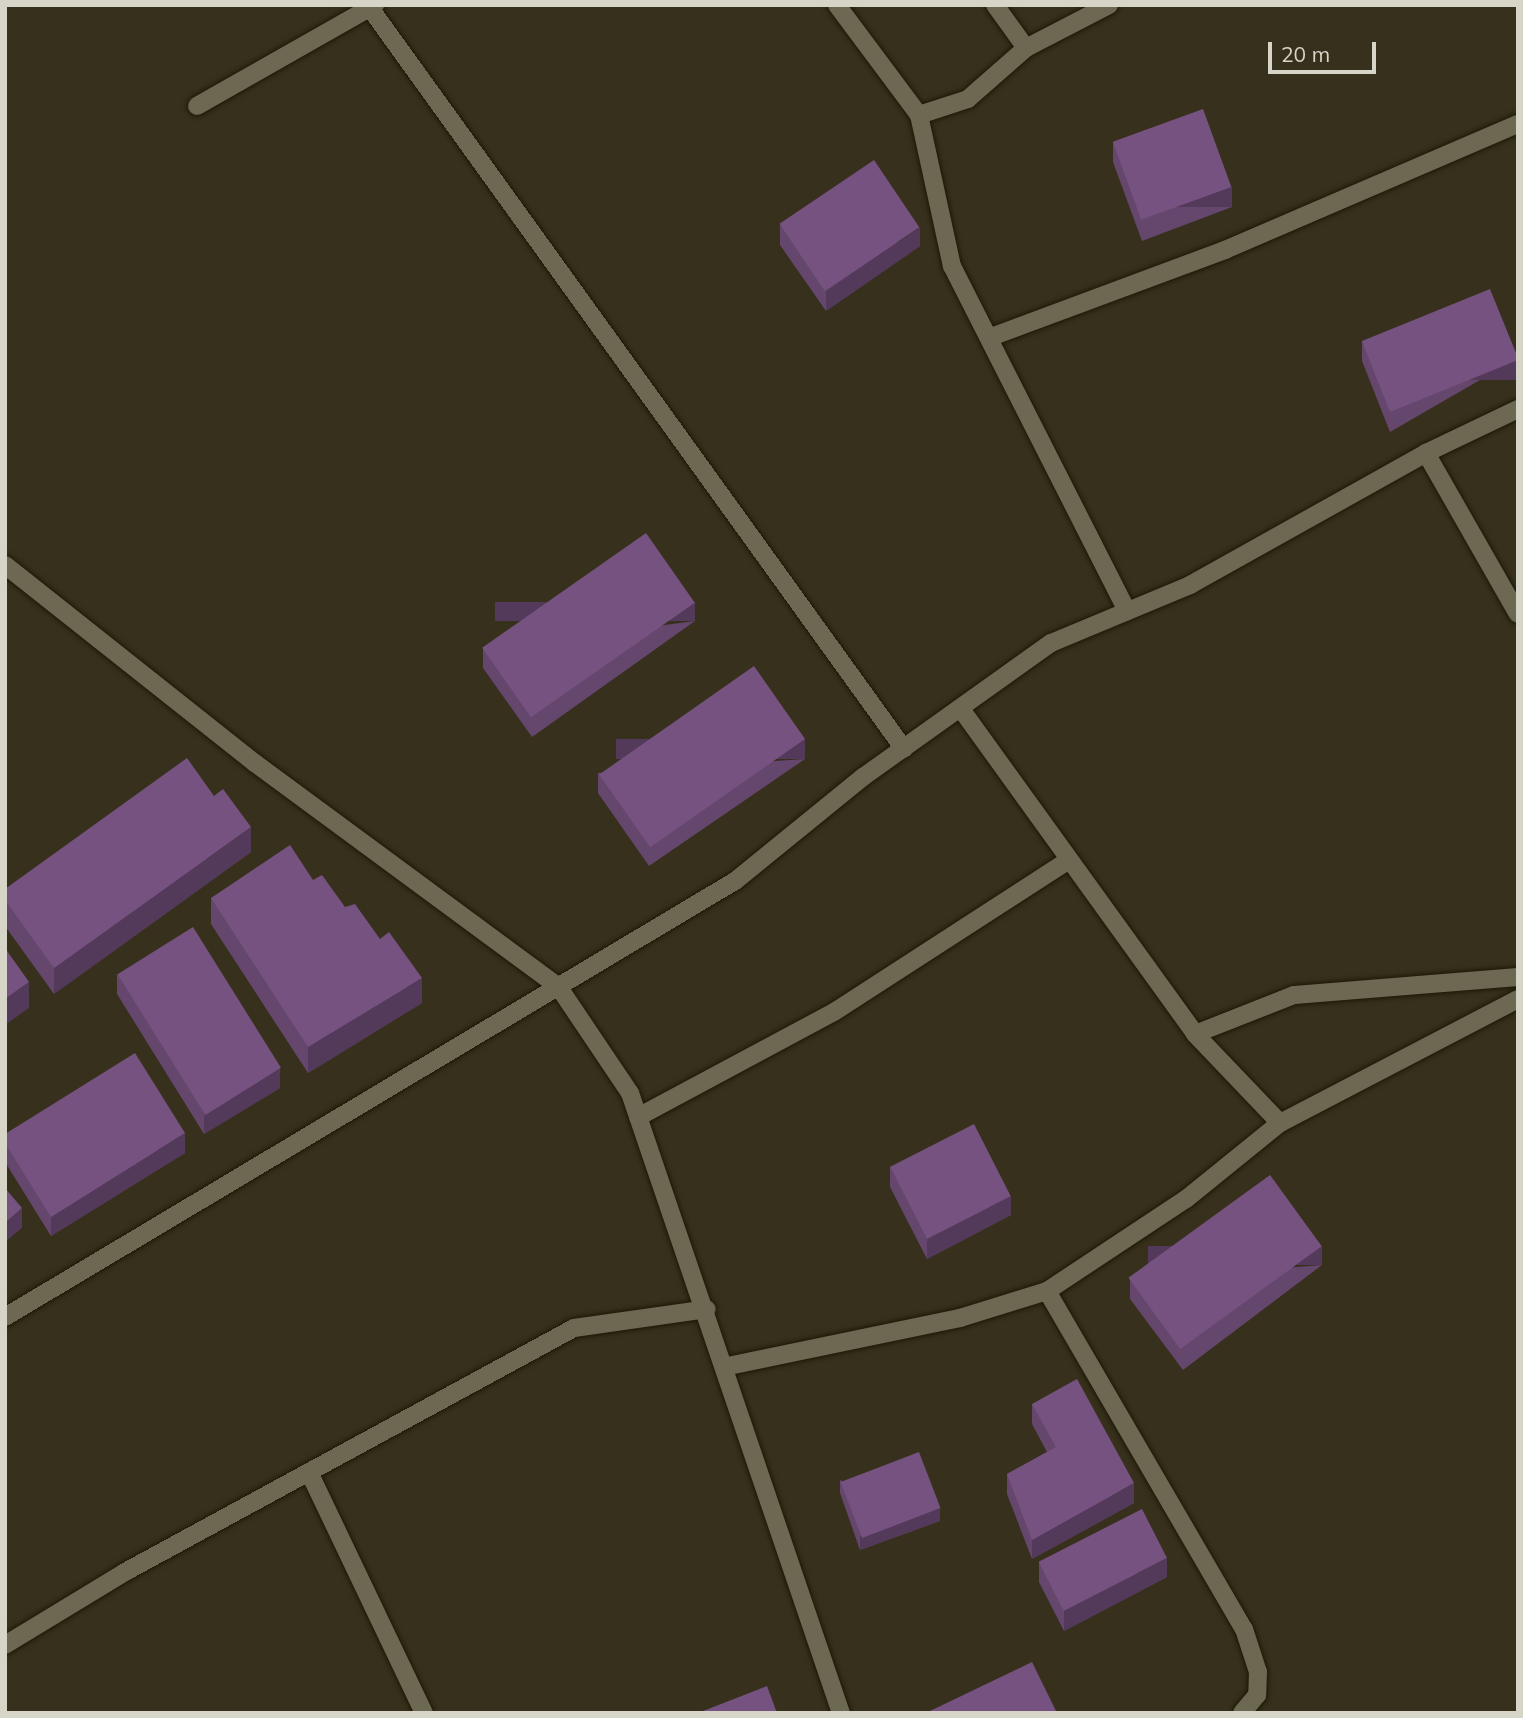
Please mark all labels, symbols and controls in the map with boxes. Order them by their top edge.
scale bar [1271,28,1380,72]
text: 20 m [1281,41,1330,67]

